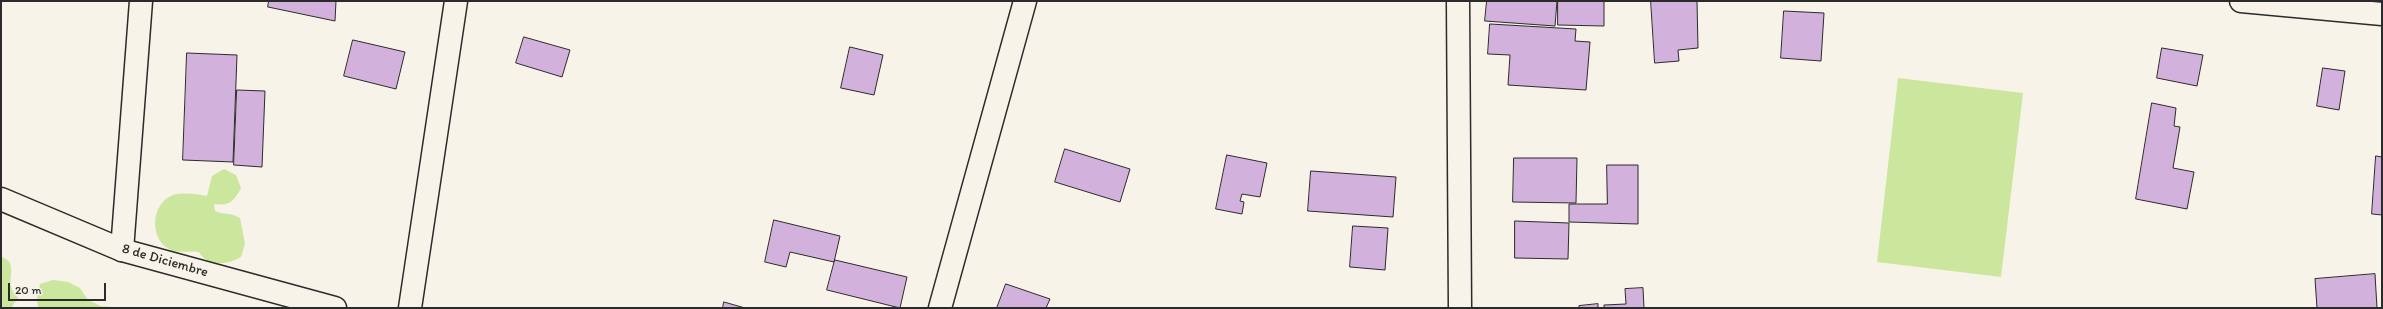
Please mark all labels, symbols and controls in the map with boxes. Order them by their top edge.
street label: 8 de Diciembre [120,241,210,281]
scale bar [10,275,108,301]
text: 20 m [15,283,42,297]

